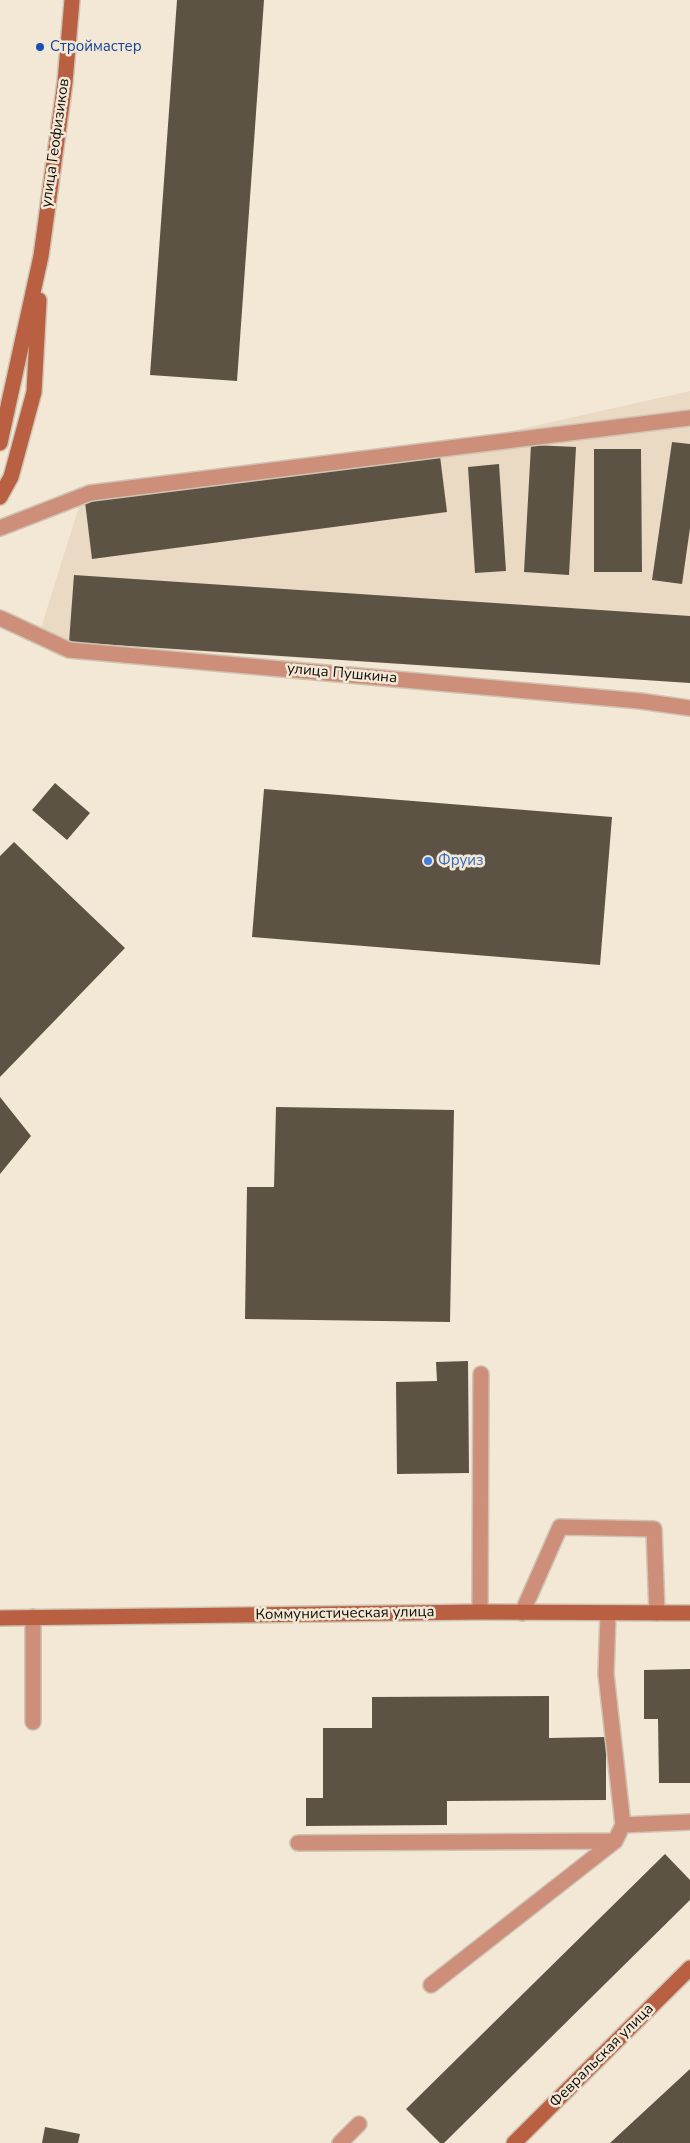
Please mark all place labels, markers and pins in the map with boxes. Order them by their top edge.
place label: Строймастер [50,38,142,56]
marker: Строймастер [34,41,46,53]
place label: Фруиз [438,852,484,870]
marker: Фруиз [422,855,434,867]

